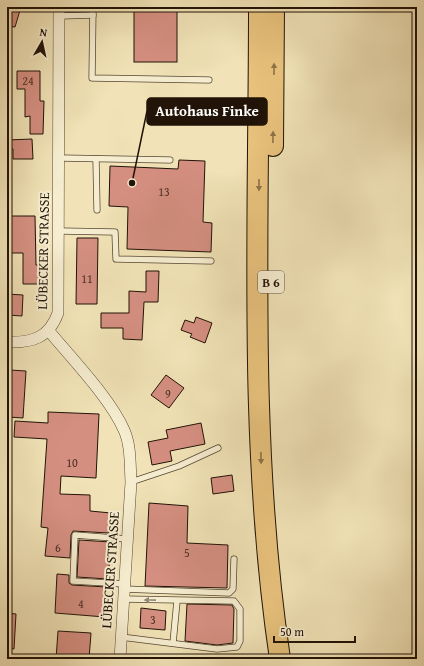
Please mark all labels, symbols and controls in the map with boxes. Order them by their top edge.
north arrow [22,22,62,62]
text: N [39,24,49,41]
one-way arrow [271,62,277,75]
house number: 24 [22,72,34,89]
callout: Autohaus Finke [147,98,267,125]
text: Autohaus Finke [155,100,259,121]
one-way arrow [270,130,276,143]
one-way arrow [256,179,262,192]
house number: 13 [158,183,170,200]
street label: LÜBECKER STRASSE [32,192,54,310]
house number: 11 [81,270,93,287]
road number: B 6 [258,271,284,293]
house number: 9 [165,385,171,402]
one-way arrow [258,452,264,465]
house number: 10 [66,454,78,471]
street label: LÜBECKER STRASSE [96,511,124,629]
house number: 6 [55,539,61,556]
house number: 5 [184,544,190,561]
house number: 4 [78,595,84,612]
one-way arrow [143,597,156,603]
house number: 3 [150,611,156,628]
scale bar [274,618,355,644]
text: 50 m [280,623,304,640]

